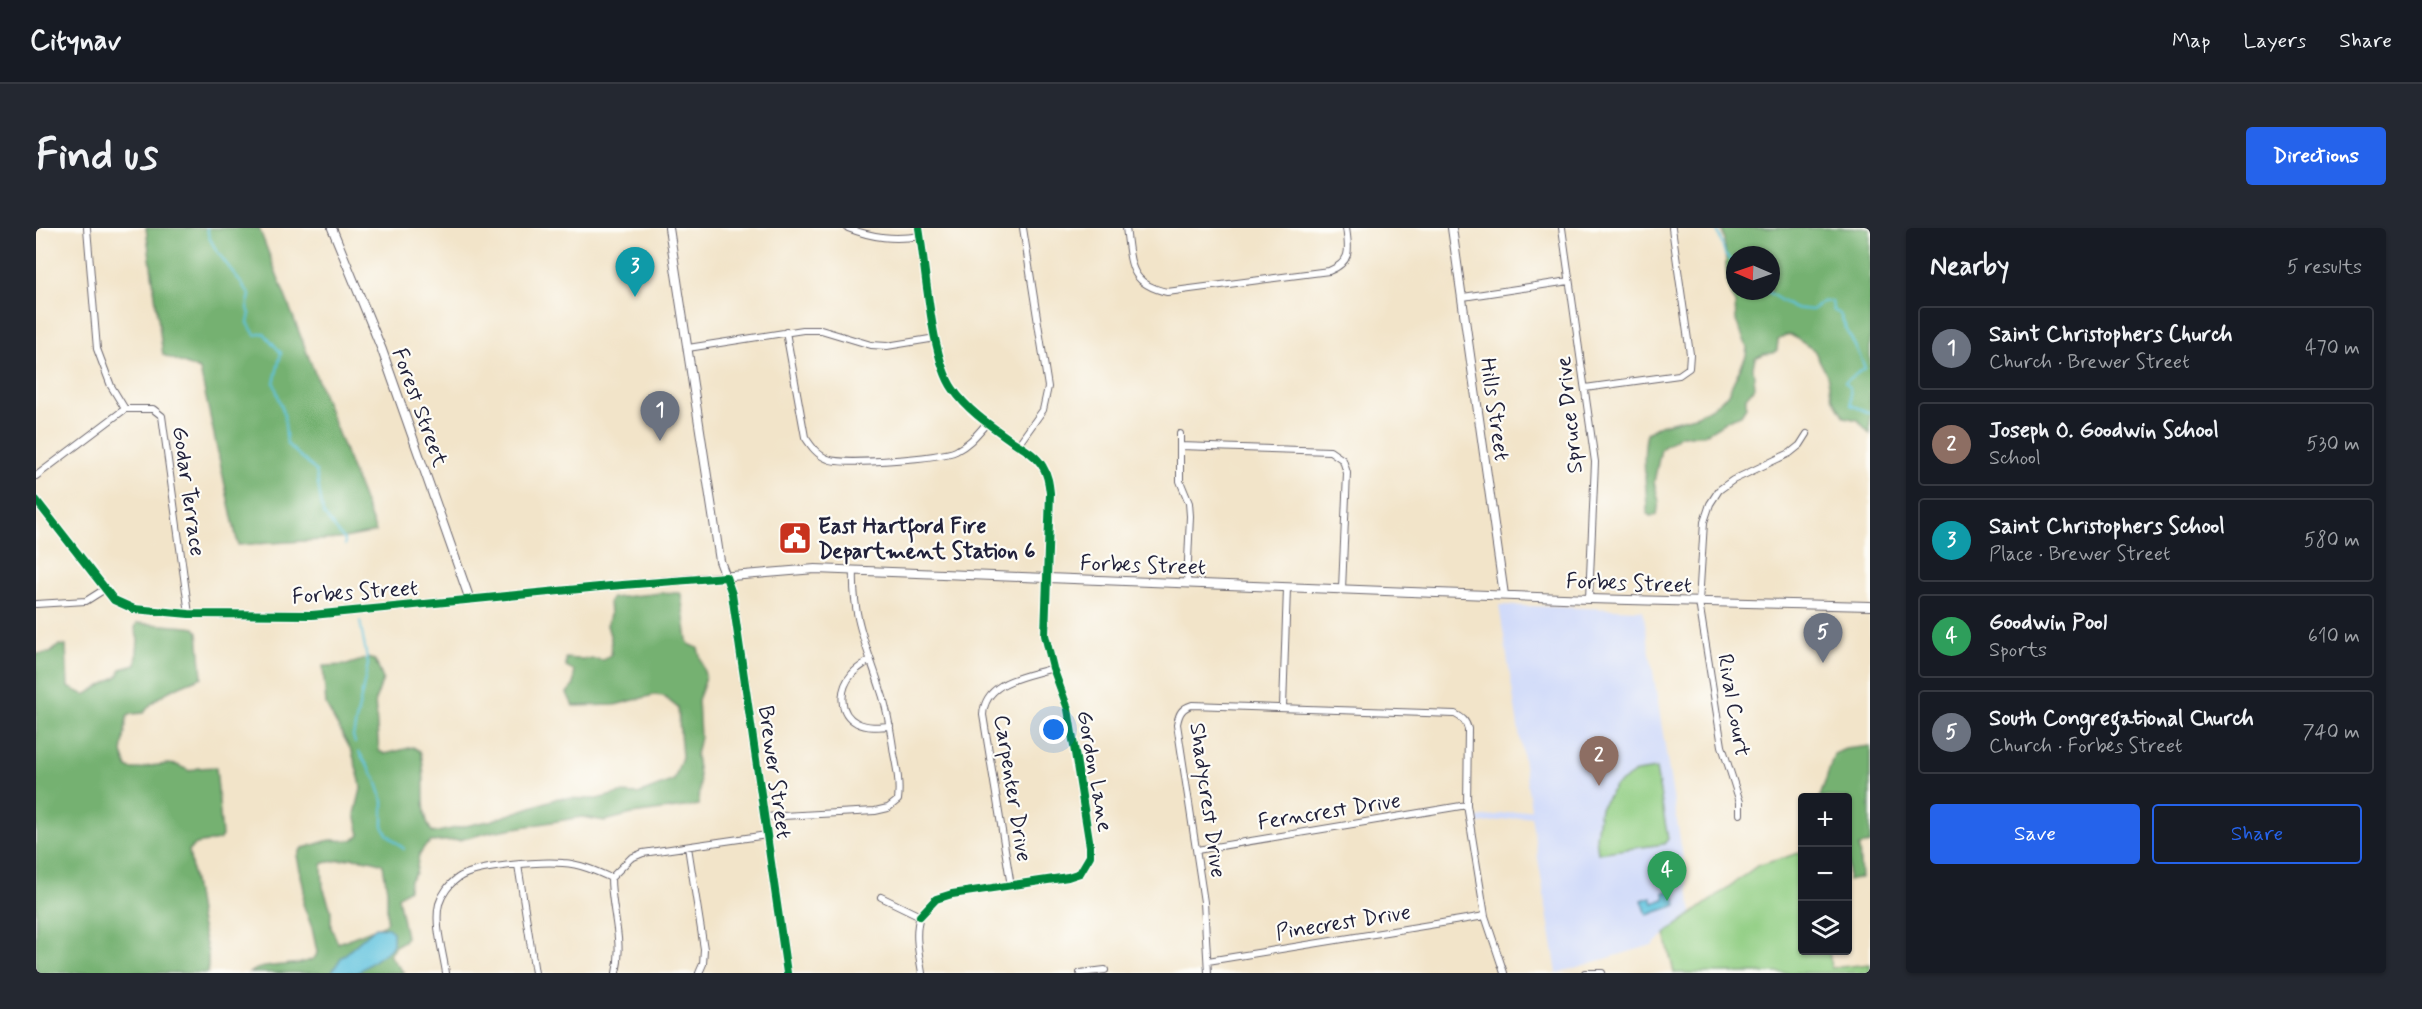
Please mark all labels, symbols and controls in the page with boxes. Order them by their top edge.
text: Citynav [30,23,121,60]
text: Map [2172,27,2210,55]
text: Layers [2243,27,2306,55]
text: Share [2339,27,2392,55]
button: Directions [2246,127,2386,185]
text: Find us [36,129,158,184]
north arrow [1726,246,1780,300]
pin: 3 [616,248,654,297]
text: Nearby [1930,250,2009,284]
text: 5 results [2287,254,2362,281]
text: Saint Christophers Church [1989,321,2233,349]
text: 1 [1947,335,1956,362]
text: 470 m [2305,335,2360,362]
street label: Forest Street [385,345,454,471]
text: Church · Brewer Street [1989,349,2190,376]
street label: Spruce Drive [1550,355,1590,475]
street label: Hills Street [1473,356,1515,463]
pin: 1 [640,392,680,441]
text: Joseph O. Goodwin School [1989,417,2219,445]
street label: Godar Terrace [165,424,211,558]
text: 2 [1947,431,1956,458]
text: 530 m [2306,431,2360,458]
text: School [1989,445,2041,472]
place label: East Hartford Fire Department Station 6 [818,513,1036,566]
text: Saint Christophers School [1989,513,2225,541]
public building icon: East Hartford Fire Department Station 6 [777,520,813,556]
text: 3 [1947,527,1956,554]
text: 580 m [2304,527,2360,554]
text: Place · Brewer Street [1989,541,2170,568]
street label: Forbes Street [1079,550,1207,582]
street label: Forbes Street [1565,568,1693,600]
street label: Forbes Street [291,575,419,611]
text: Goodwin Pool [1989,609,2107,637]
pin: 5 [1804,614,1842,663]
text: 4 [1946,623,1957,650]
text: 610 m [2308,623,2360,650]
text: Sports [1989,637,2047,664]
street label: Rival Court [1710,652,1756,759]
street label: Brewer Street [751,704,797,841]
text: South Congregational Church [1989,705,2254,733]
street label: Gordon Lane [1070,708,1119,835]
street label: Carpenter Drive [987,713,1037,864]
your location [1039,715,1068,744]
text: 5 [1946,719,1958,746]
text: 740 m [2302,719,2360,746]
street label: Shadycrest Drive [1182,721,1232,880]
text: Church · Forbes Street [1989,733,2182,760]
pin: 2 [1580,736,1618,786]
street label: Ferncrest Drive [1256,787,1403,837]
map controls [1798,793,1852,955]
button: + [1798,793,1852,847]
button: Save [1930,804,2140,864]
button: Share [2152,804,2362,864]
button: − [1798,847,1852,901]
pin: 4 [1648,852,1686,901]
street label: Pinecrest Drive [1274,899,1413,947]
button: layers [1798,901,1852,955]

